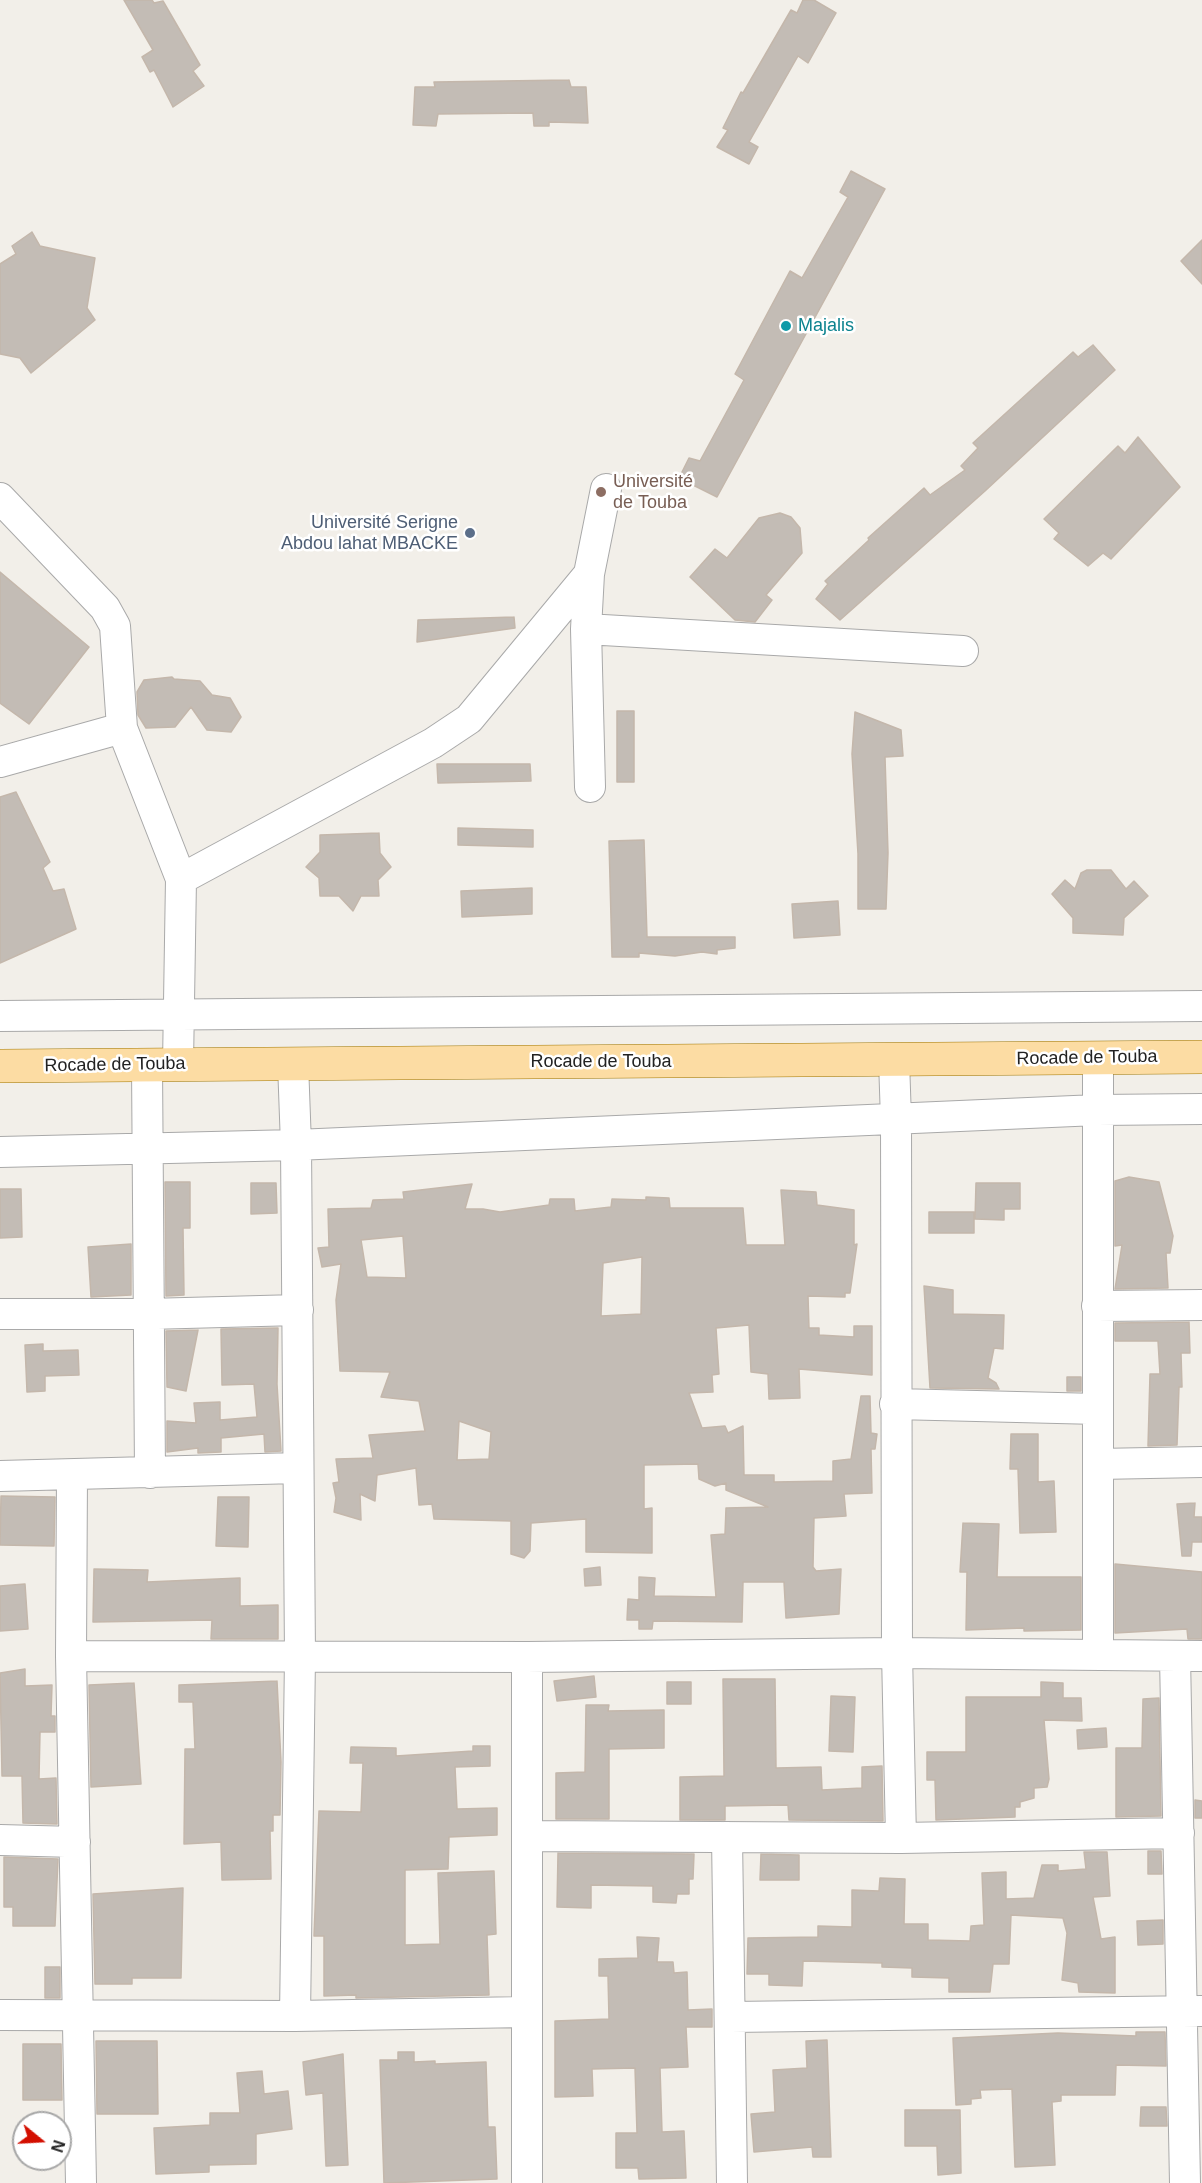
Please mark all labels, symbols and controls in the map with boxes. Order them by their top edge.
place label: Majalis [798,315,854,337]
marker: Majalis [779,319,793,333]
place label: Université de Touba [613,471,693,514]
marker: Université de Touba [594,485,608,499]
place label: Université Serigne Abdou lahat MBACKE [281,512,458,554]
marker: Université Serigne Abdou lahat MBACKE [463,526,477,540]
street label: Rocade de Touba [1016,1046,1158,1070]
street label: Rocade de Touba [530,1051,672,1073]
street label: Rocade de Touba [44,1053,186,1077]
north arrow [12,2111,72,2171]
text: N [48,2138,68,2154]

